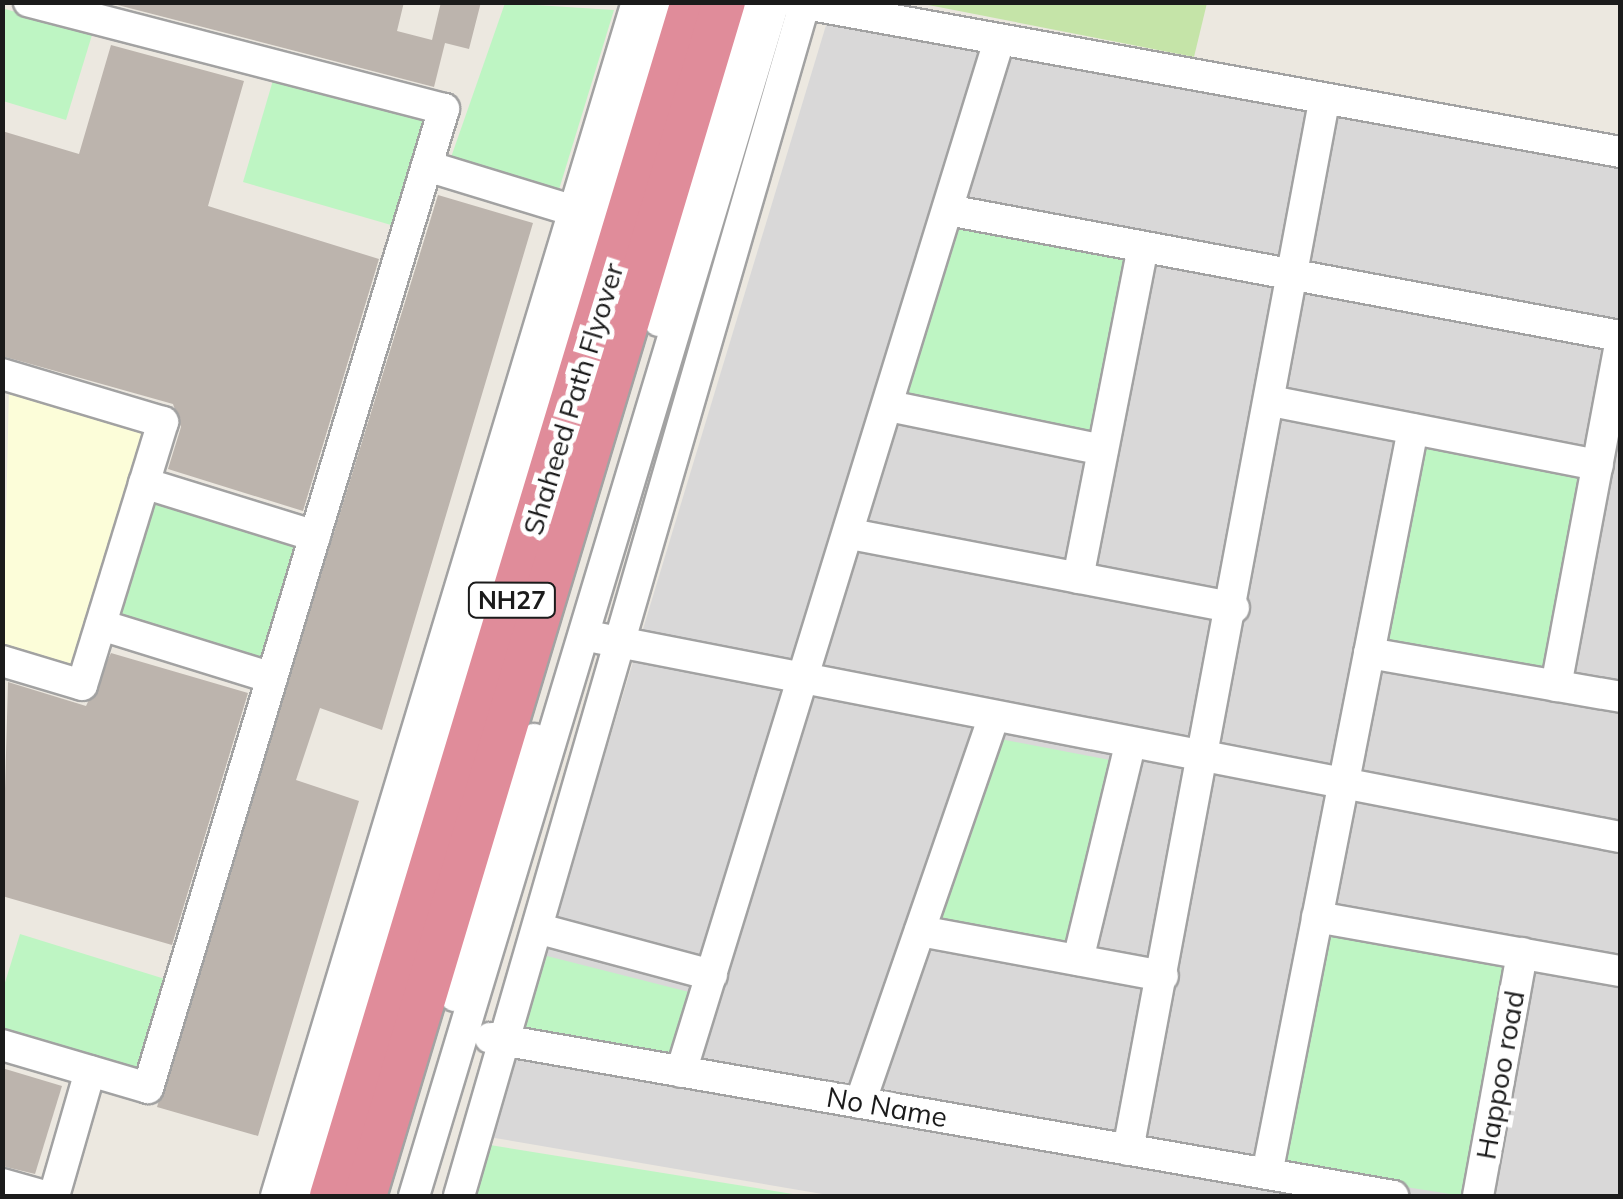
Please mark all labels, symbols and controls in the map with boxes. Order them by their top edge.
street label: Shaheed Path Flyover [516,259,630,539]
road number: NH27 [467,580,557,620]
street label: Happoo road [1469,988,1531,1162]
street label: No Name [824,1080,950,1134]

